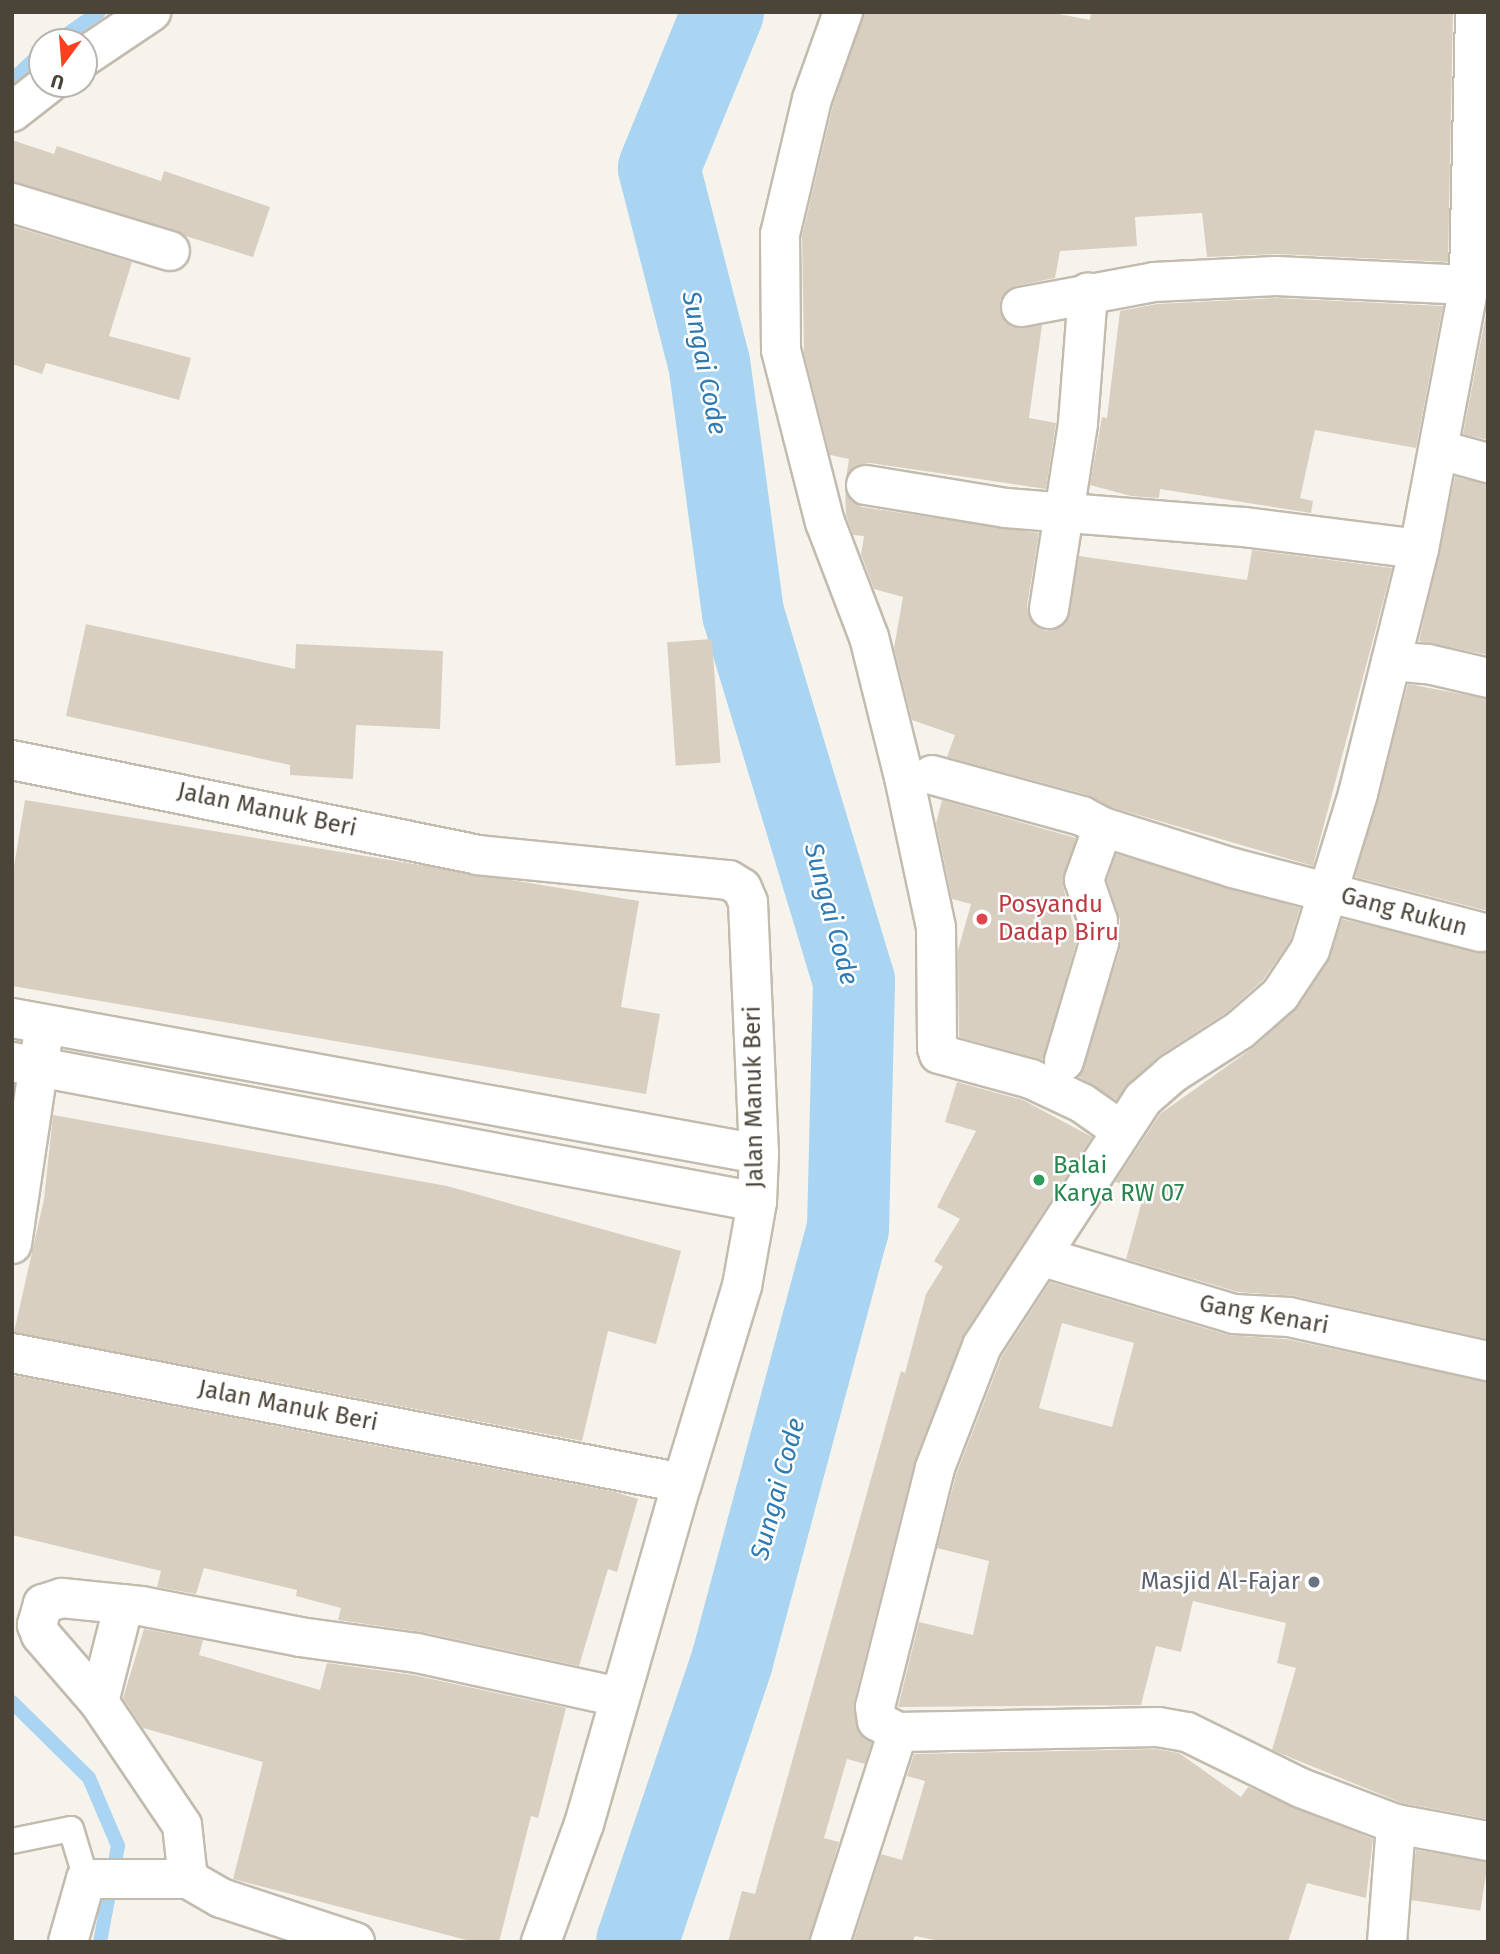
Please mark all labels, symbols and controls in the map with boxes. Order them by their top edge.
north arrow [28,28,98,98]
text: U [49,69,67,95]
water label: Sungai Code [675,289,733,437]
street label: Jalan Manuk Beri [175,777,359,843]
water label: Sungai Code [797,840,865,988]
street label: Gang Rukun [1338,881,1470,943]
place label: Posyandu Dadap Biru [998,891,1119,947]
marker: Posyandu Dadap Biru [972,909,992,929]
street label: Jalan Manuk Beri [738,1005,770,1189]
place label: Balai Karya RW 07 [1053,1152,1184,1208]
marker: Balai Karya RW 07 [1031,1172,1047,1188]
street label: Gang Kenari [1197,1289,1331,1341]
street label: Jalan Manuk Beri [196,1374,380,1438]
water label: Sungai Code [744,1415,812,1563]
place label: Masjid Al-Fajar [1141,1568,1300,1596]
marker: Masjid Al-Fajar [1306,1574,1322,1590]

